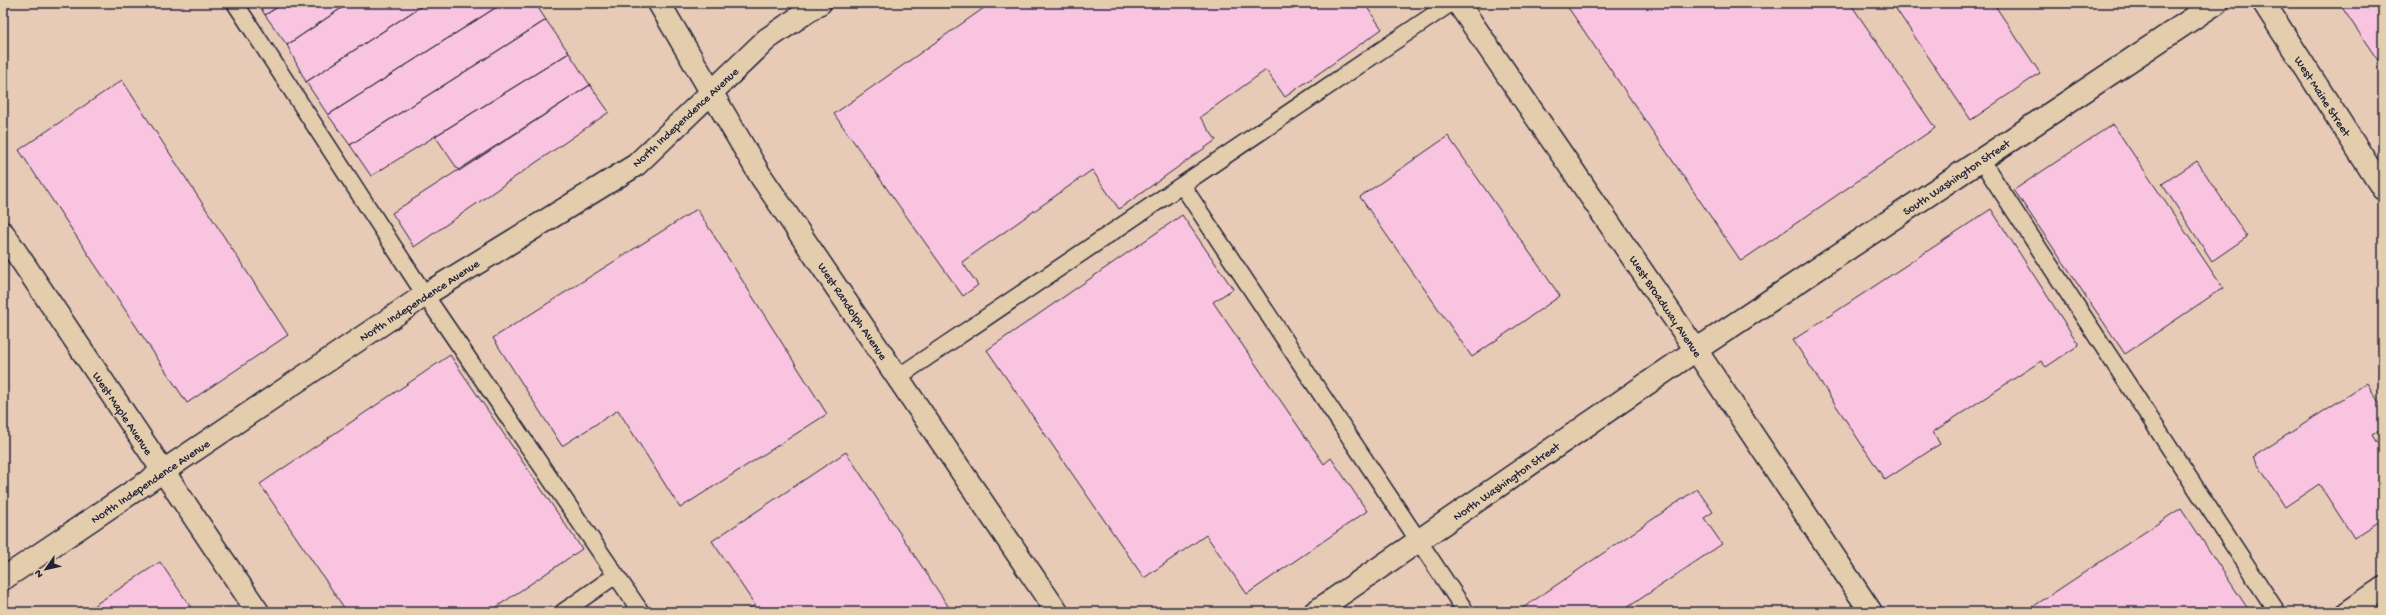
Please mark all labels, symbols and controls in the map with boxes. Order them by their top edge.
street label: West Maine Street [2290,54,2353,141]
street label: North Independence Avenue [630,65,743,171]
street label: South Washington Street [1901,137,2014,220]
street label: West Broadway Avenue [1625,254,1704,361]
street label: North Independence Avenue [357,257,483,346]
street label: West Randolph Avenue [814,261,890,364]
street label: West Maple Avenue [88,370,155,459]
street label: North Independence Avenue [89,437,214,528]
street label: North Washington Street [1451,440,1564,525]
north arrow [26,549,66,589]
text: N [32,567,46,580]

